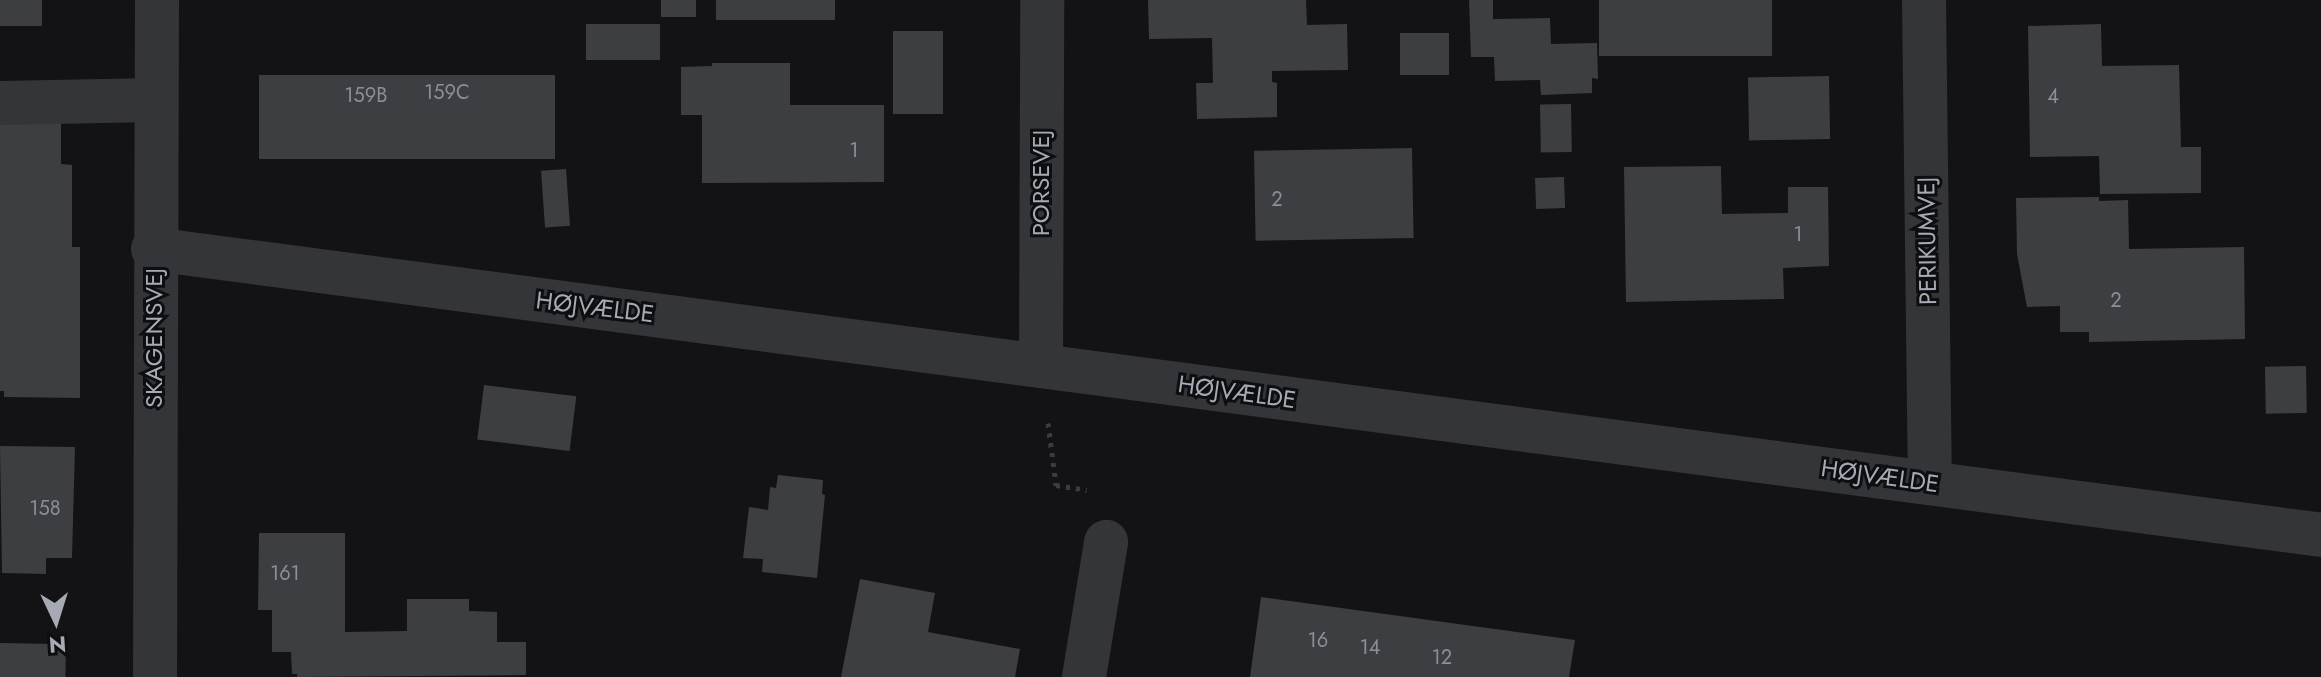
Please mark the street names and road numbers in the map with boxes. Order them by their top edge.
street label: PORSEVEJ [1027,130,1055,236]
street label: PERIKUMVEJ [1911,177,1943,305]
street label: SKAGENSVEJ [140,268,168,408]
street label: HØJVÆLDE [534,285,656,329]
street label: HØJVÆLDE [1176,369,1298,415]
street label: HØJVÆLDE [1819,453,1941,499]

